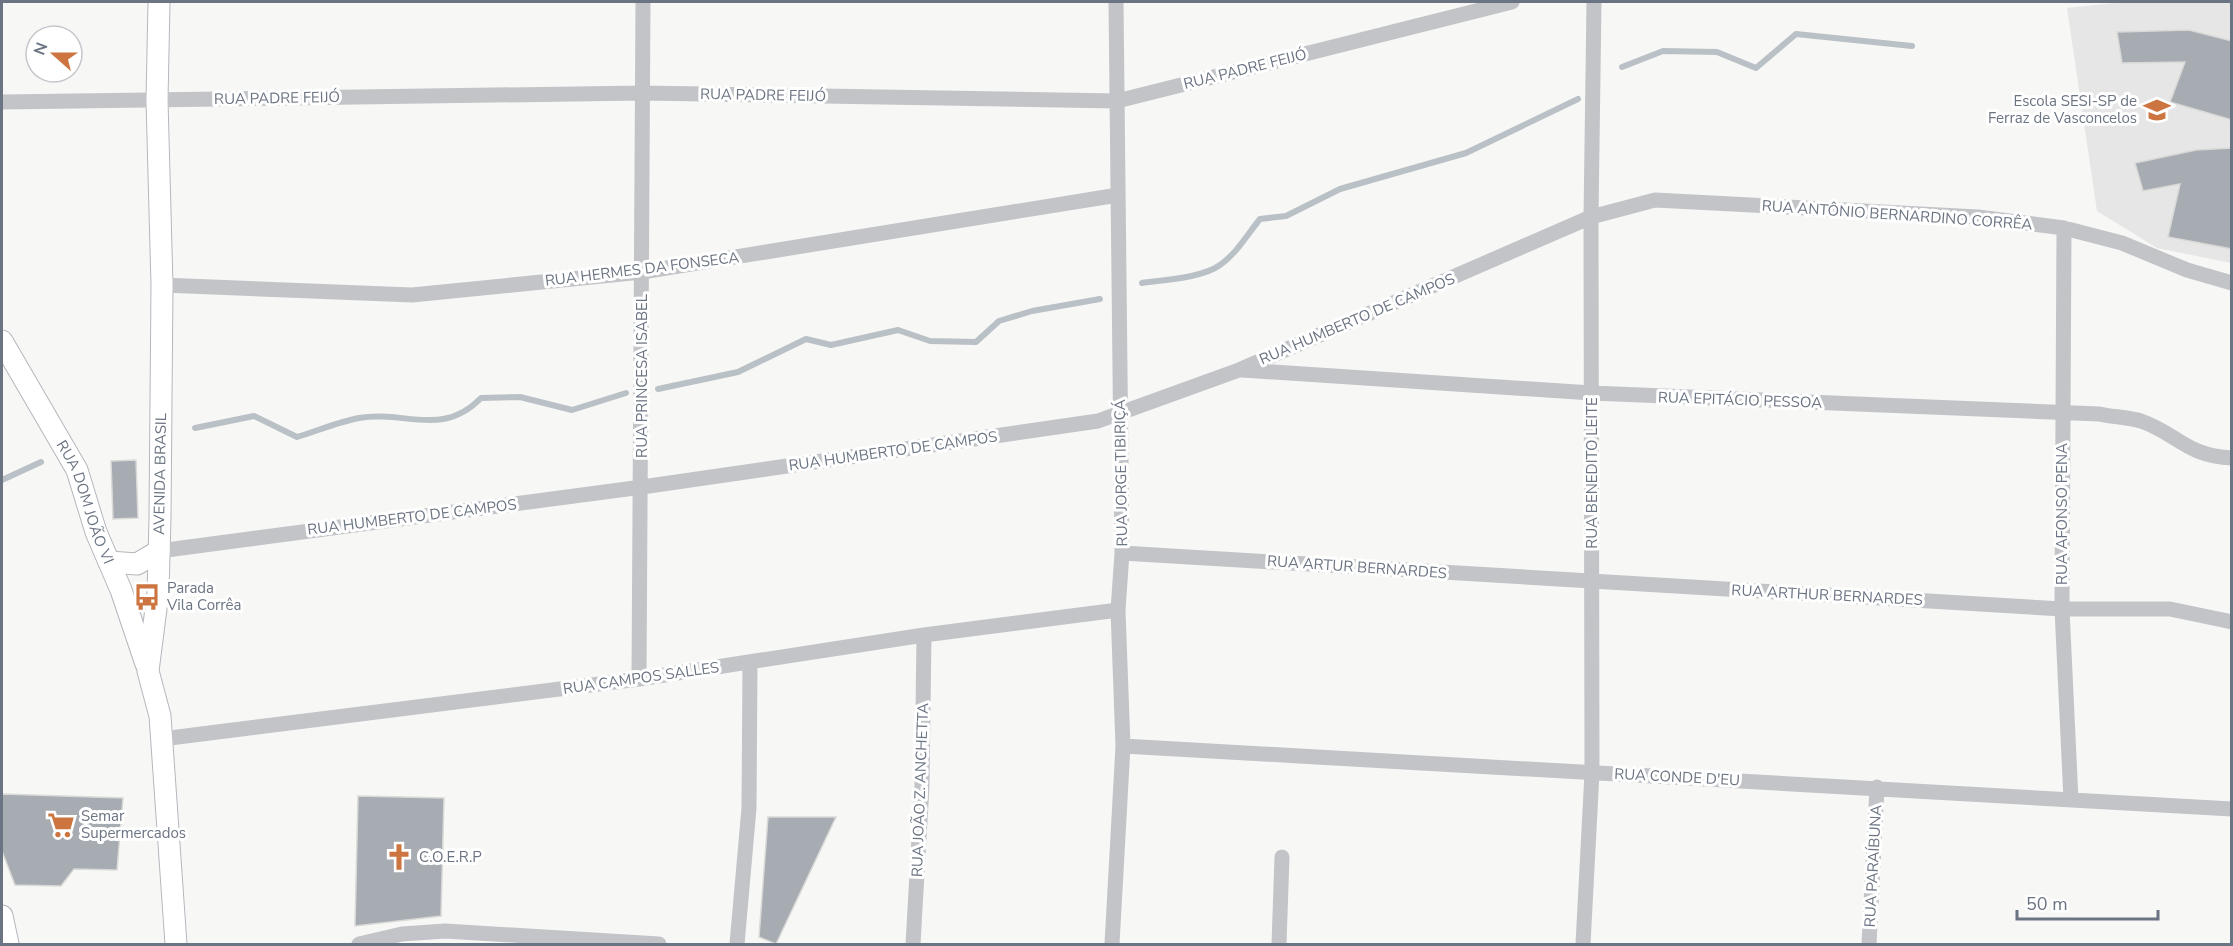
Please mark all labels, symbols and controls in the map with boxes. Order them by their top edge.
north arrow [24,24,84,84]
text: N [29,39,53,59]
street label: RUA PADRE FEIJÓ [1181,43,1309,94]
street label: RUA PADRE FEIJÓ [700,83,826,106]
street label: RUA PADRE FEIJÓ [214,86,340,109]
place label: Escola SESI-SP de Ferraz de Vasconcelos [1988,91,2137,128]
school or university icon: Escola SESI-SP de Ferraz de Vasconcelos [2142,95,2172,125]
street label: RUA ANTÔNIO BERNARDINO CORRÊA [1761,195,2033,234]
street label: RUA HERMES DA FONSECA [544,247,740,291]
street label: RUA HUMBERTO DE CAMPOS [1256,269,1458,369]
street label: RUA PRINCESA ISABEL [632,294,652,458]
street label: RUA EPITÁCIO PESSOA [1657,387,1823,413]
street label: RUA BENEDITO LEITE [1582,397,1602,549]
street label: RUA JORGE TIBIRIÇÁ [1110,399,1132,547]
street label: AVENIDA BRASIL [149,413,171,535]
street label: RUA HUMBERTO DE CAMPOS [787,426,999,476]
street label: RUA DOM JOÃO VI [52,436,119,567]
street label: RUA AFONSO PENA [2052,443,2072,585]
street label: RUA HUMBERTO DE CAMPOS [306,494,518,540]
street label: RUA ARTUR BERNARDES [1266,551,1448,583]
place label: Parada Vila Corrêa [166,578,242,615]
street label: RUA ARTHUR BERNARDES [1731,580,1923,610]
bus stop icon: Parada Vila Corrêa [132,582,162,612]
street label: RUA CAMPOS SALLES [562,657,720,699]
street label: RUA JOÃO Z. ANCHETTA [907,702,933,877]
street label: RUA CONDE D'EU [1614,764,1740,790]
street label: RUA PARAÍBUNA [1860,804,1886,928]
place label: Semar Supermercados [81,806,186,843]
supermarket icon: Semar Supermercados [46,810,76,840]
church icon: C.O.E.R.P [384,842,414,872]
place label: C.O.E.R.P [419,847,482,867]
scale bar [2017,883,2158,921]
text: 50 m [2026,892,2068,916]

